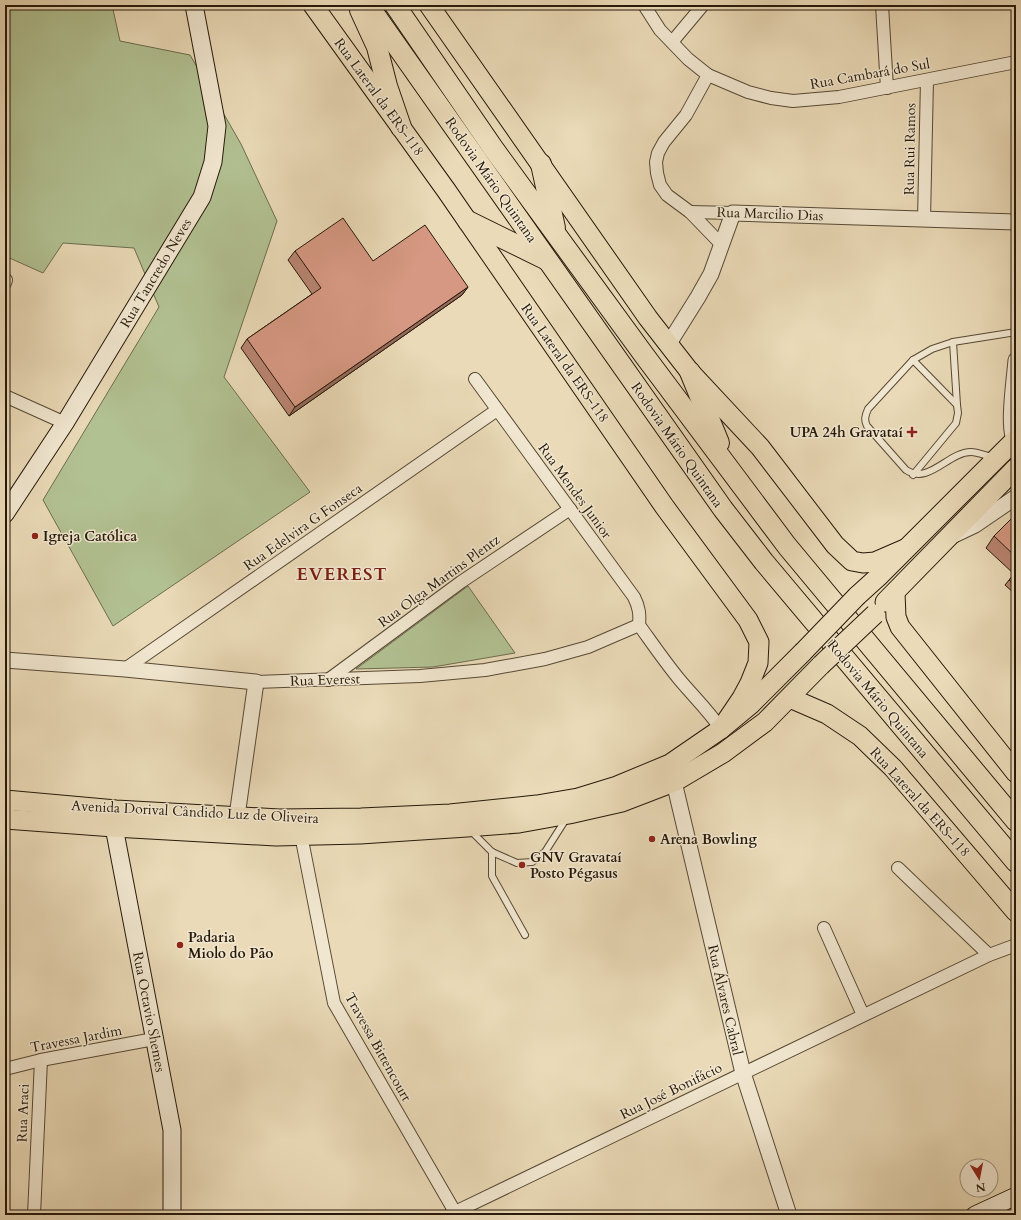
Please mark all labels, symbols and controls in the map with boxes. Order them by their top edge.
street label: Rua Lateral da ERS-118 [330,34,428,160]
street label: Rua Cambará do Sul [809,54,932,94]
street label: Rua Rui Ramos [900,102,920,195]
street label: Rodovia Mário Quintana [441,114,541,246]
street label: Rua Marcilio Dias [716,203,824,225]
street label: Rua Tancredo Neves [116,214,196,331]
street label: Rua Lateral da ERS-118 [517,300,613,426]
street label: Rodovia Mário Quintana [627,379,727,511]
place label: UPA 24h Gravataí [790,423,904,442]
marker: UPA 24h Gravataí [906,426,918,438]
street label: Rua Mendes Junior [534,439,617,543]
street label: Rua Edelvira G Fonseca [240,479,366,575]
place label: Igreja Católica [43,527,137,546]
street label: Rua Olga Martins Plentz [374,530,504,632]
marker: Igreja Católica [30,531,40,541]
district label: EVEREST [296,562,388,587]
street label: Rodovia Mário Quintana [823,636,933,762]
street label: Rua Everest [290,669,361,691]
street label: Rua Lateral da ERS-118 [866,743,974,861]
street label: Avenida Dorival Cândido Luz de Oliveira [71,796,319,828]
place label: Arena Bowling [660,830,758,849]
marker: Arena Bowling [647,834,657,844]
place label: GNV Gravataí Posto Pégasus [530,848,622,883]
marker: GNV Gravataí Posto Pégasus [517,860,527,870]
place label: Padaria Miolo do Pão [188,928,274,963]
marker: Padaria Miolo do Pão [175,940,185,950]
street label: Rua Álvares Cabral [703,943,747,1057]
street label: Rua Octavio Shemes [128,950,170,1074]
street label: Travessa Bittencourt [340,989,416,1105]
street label: Travessa Jardim [28,1021,124,1057]
street label: Rua José Bonifácio [617,1058,726,1124]
street label: Rua Araci [12,1083,34,1143]
north arrow [959,1158,999,1198]
text: N [974,1179,987,1196]

